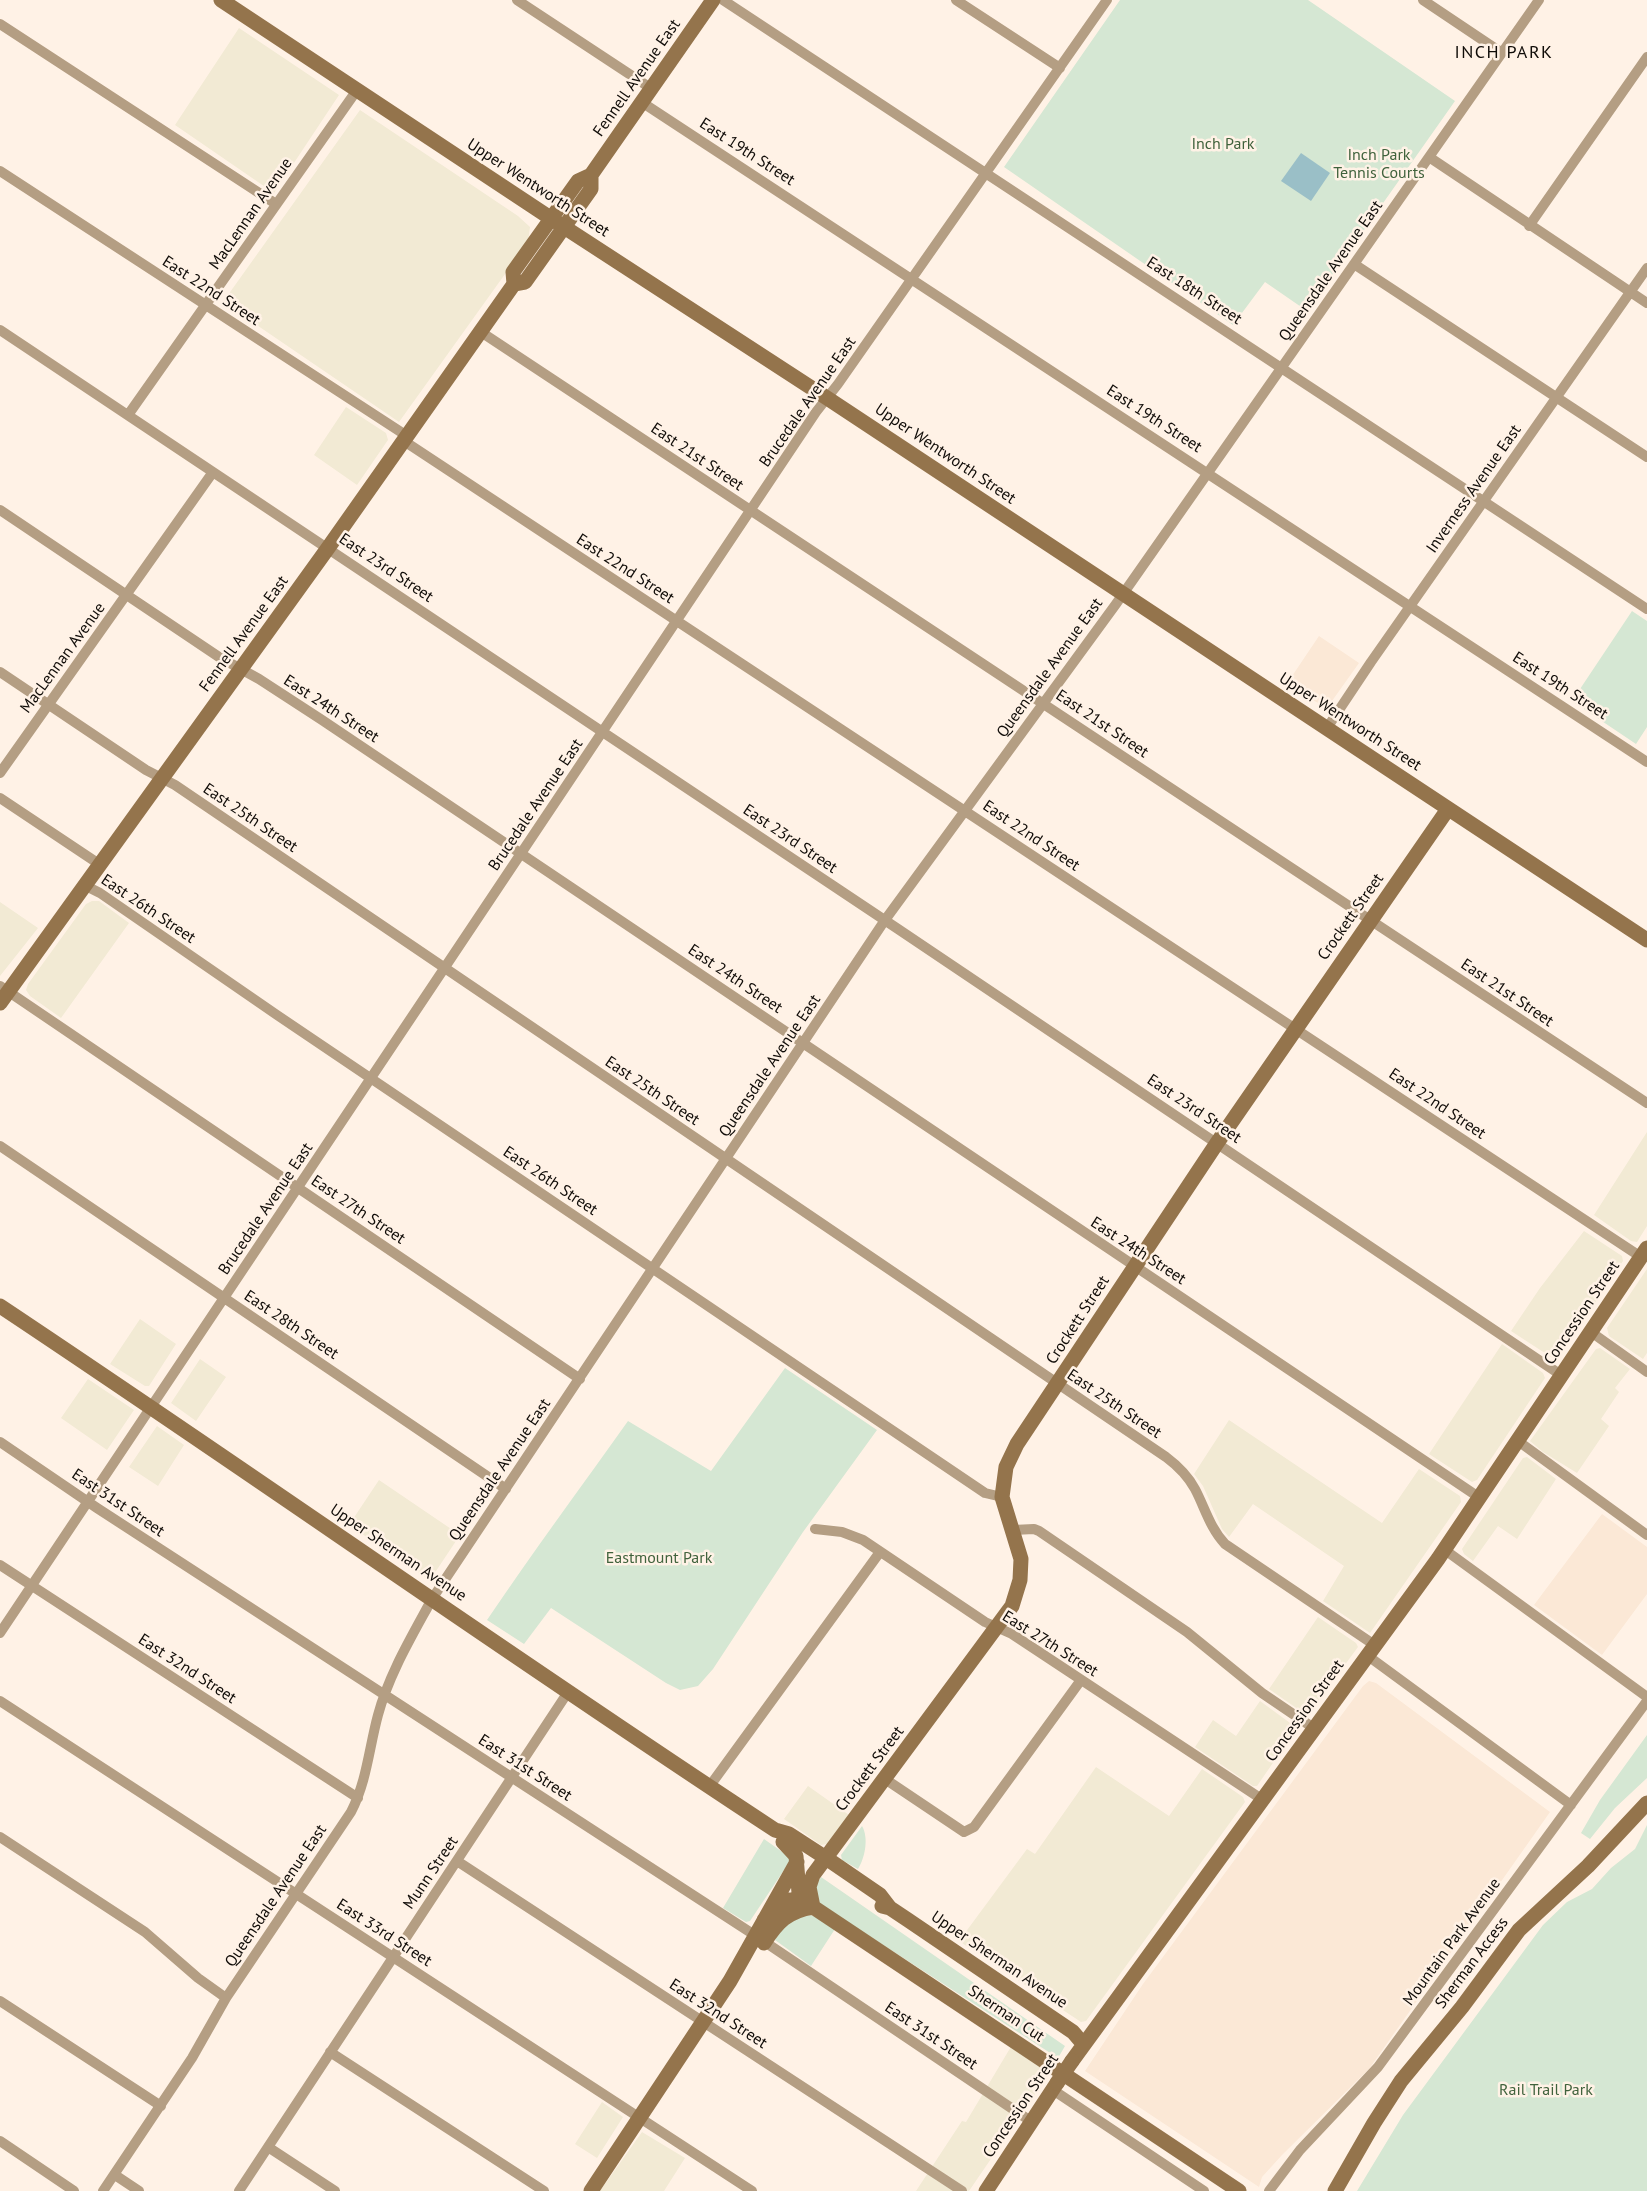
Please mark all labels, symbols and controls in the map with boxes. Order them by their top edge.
street label: Fennell Avenue East [589,16,685,140]
district label: INCH PARK [1454,42,1554,64]
street label: East 19th Street [696,114,798,190]
park label: Inch Park [1191,134,1255,154]
street label: Upper Wentworth Street [463,135,613,241]
park label: Inch Park Tennis Courts [1333,145,1425,183]
street label: MacLennan Avenue [205,155,297,273]
street label: Queensdale Avenue East [1275,197,1387,345]
street label: East 22nd Street [158,252,264,330]
street label: East 18th Street [1143,253,1245,329]
street label: Brucedale Avenue East [756,333,860,471]
street label: East 19th Street [1103,381,1205,457]
street label: Upper Wentworth Street [871,400,1019,508]
street label: East 21st Street [647,419,747,495]
street label: Inverness Avenue East [1423,421,1525,557]
street label: East 23rd Street [335,529,437,607]
street label: East 22nd Street [572,530,678,608]
street label: Fennell Avenue East [196,572,292,696]
street label: Queensdale Avenue East [993,595,1107,741]
street label: MacLennan Avenue [17,599,109,717]
street label: East 19th Street [1509,648,1611,724]
street label: Upper Wentworth Street [1275,669,1425,775]
street label: East 24th Street [280,671,382,747]
street label: East 21st Street [1052,686,1152,762]
street label: Brucedale Avenue East [485,735,587,875]
street label: East 25th Street [199,779,301,857]
street label: East 22nd Street [979,796,1083,876]
street label: East 23rd Street [739,800,841,878]
street label: East 26th Street [97,870,199,948]
street label: Crockett Street [1314,870,1388,964]
street label: East 24th Street [684,940,786,1018]
street label: East 21st Street [1457,955,1557,1031]
street label: Queensdale Avenue East [715,991,825,1141]
street label: East 25th Street [601,1052,703,1130]
street label: East 22nd Street [1385,1064,1489,1144]
street label: East 23rd Street [1143,1070,1245,1148]
street label: Brucedale Avenue East [215,1139,317,1279]
street label: East 26th Street [499,1142,601,1220]
street label: East 27th Street [307,1171,409,1249]
street label: East 24th Street [1087,1213,1189,1289]
street label: Concession Street [1540,1257,1624,1369]
street label: Crockett Street [1042,1272,1114,1368]
street label: East 28th Street [240,1286,342,1364]
street label: East 25th Street [1063,1365,1165,1443]
street label: Queensdale Avenue East [445,1395,555,1545]
street label: East 31st Street [68,1465,168,1541]
street label: Upper Sherman Avenue [326,1500,470,1606]
park label: Eastmount Park [606,1548,712,1568]
street label: East 27th Street [999,1607,1101,1681]
street label: East 32nd Street [134,1630,240,1708]
street label: Concession Street [1262,1656,1348,1766]
street label: Crockett Street [832,1723,908,1815]
street label: East 31st Street [475,1731,575,1805]
street label: Queensdale Avenue East [221,1821,331,1971]
street label: Munn Street [400,1833,462,1913]
street label: Mountain Park Avenue [1399,1874,1505,2010]
street label: East 33rd Street [333,1895,435,1971]
street label: Upper Sherman Avenue [927,1907,1071,2013]
street label: Sherman Access [1431,1914,1513,2012]
street label: East 32nd Street [665,1975,771,2053]
street label: Sherman Cut [964,1982,1048,2046]
street label: East 31st Street [881,1998,981,2074]
street label: Concession Street [979,2050,1063,2162]
park label: Rail Trail Park [1499,2080,1593,2100]

